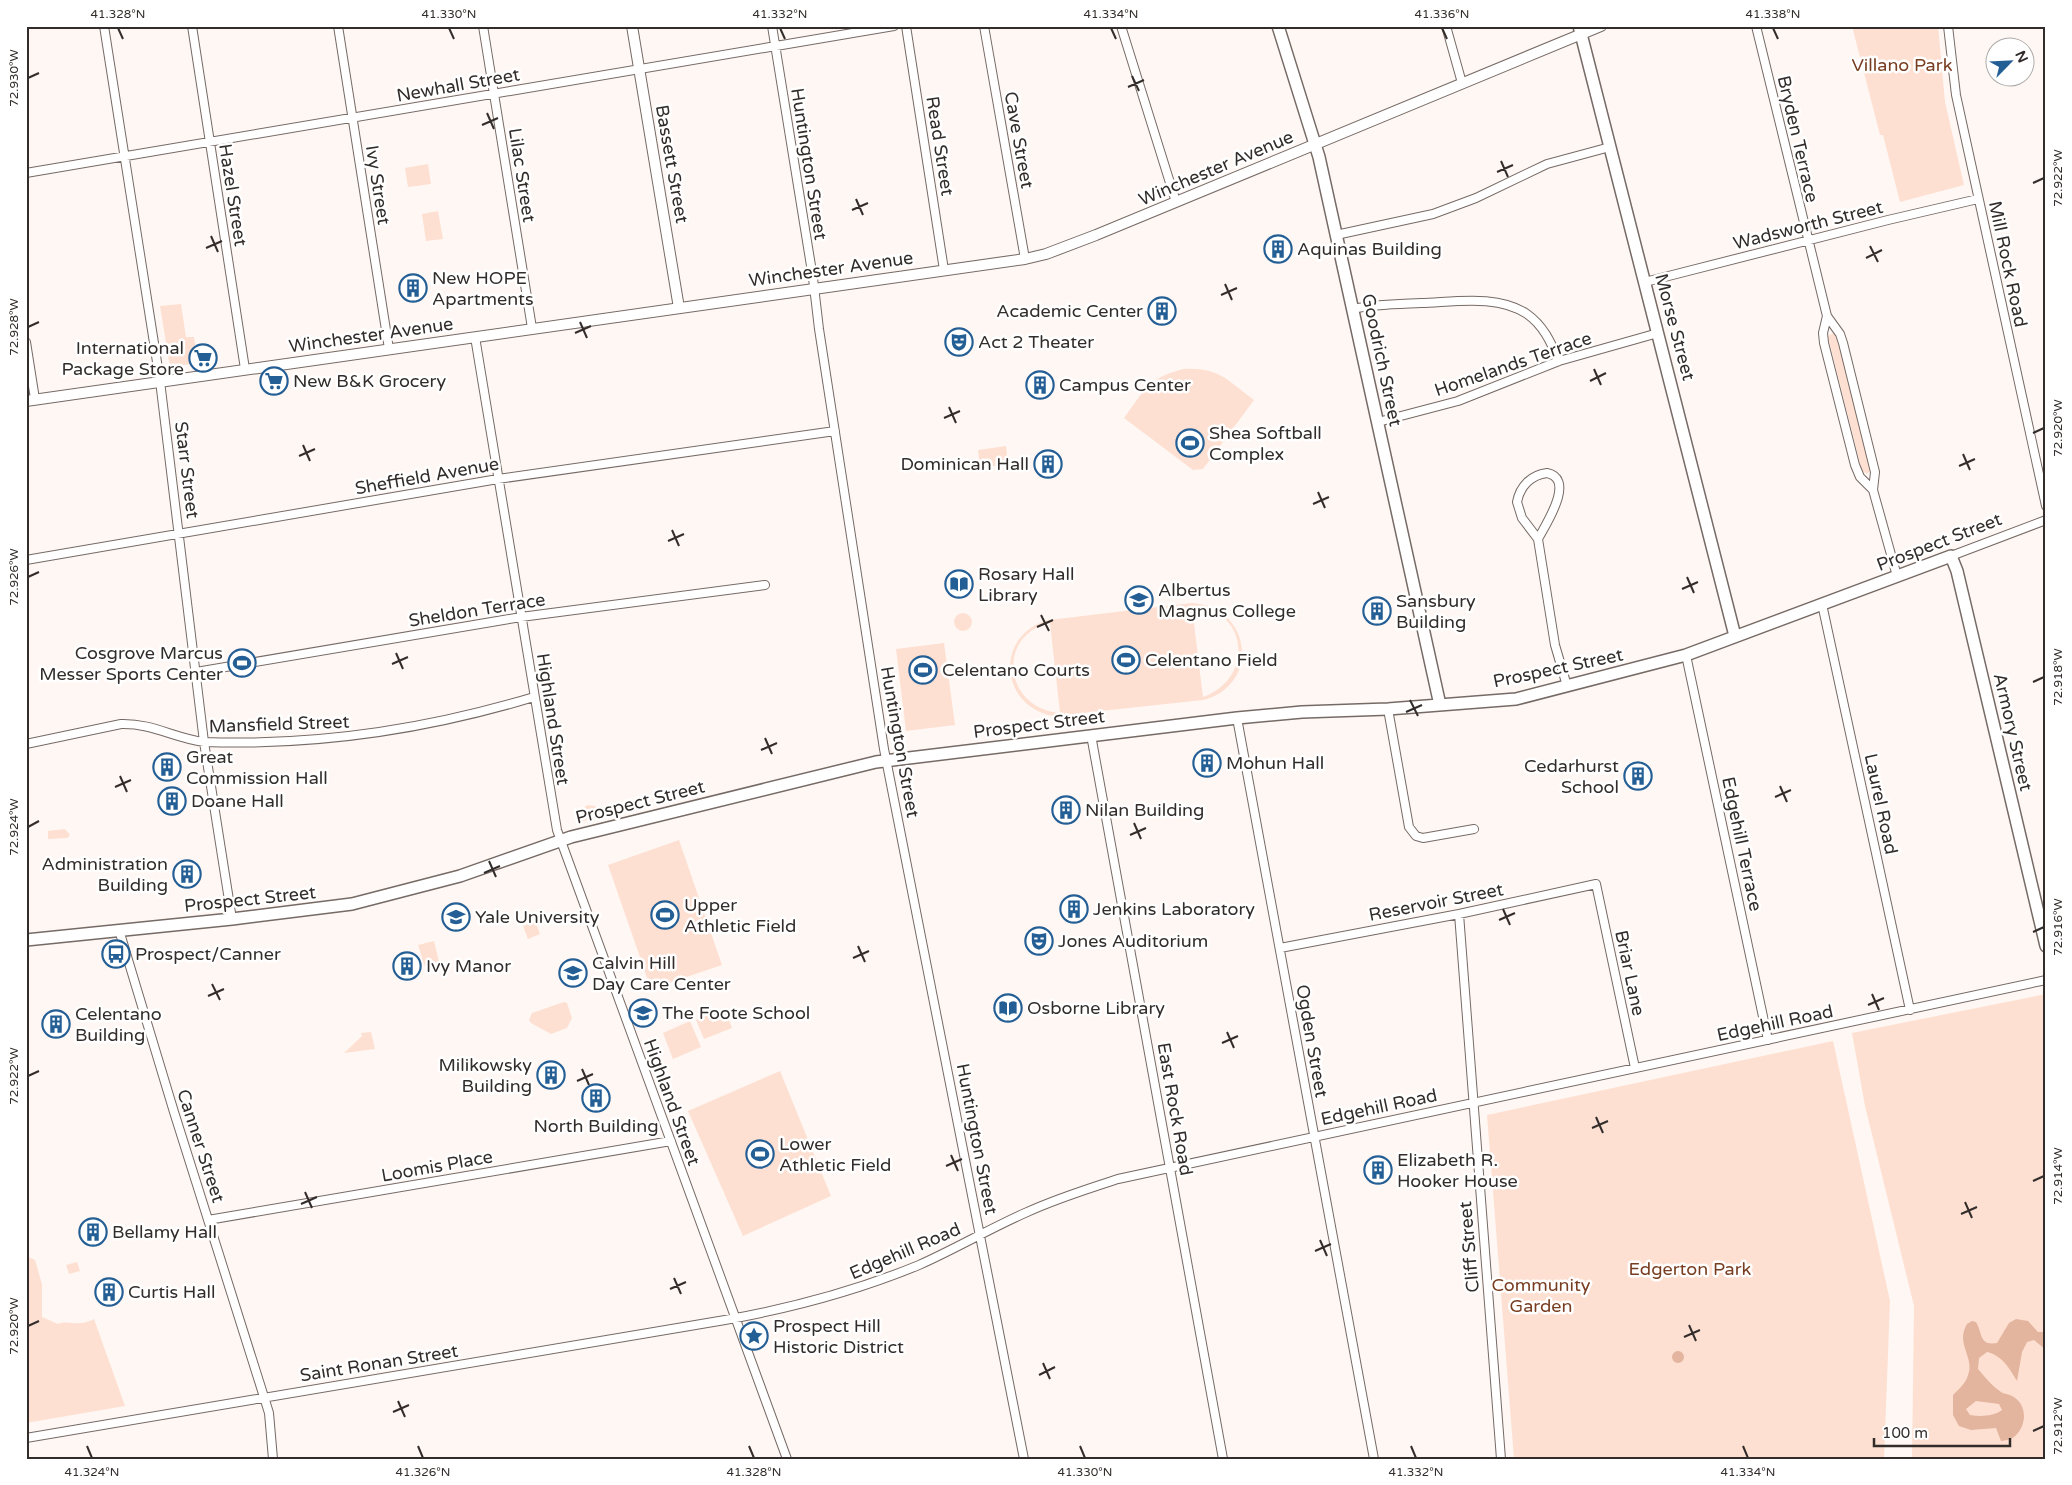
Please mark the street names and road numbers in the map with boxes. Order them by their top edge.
street label: Newhall Street [395,63,521,107]
street label: Bryden Terrace [1773,73,1823,205]
street label: Huntington Street [786,86,832,242]
street label: Cave Street [1000,90,1038,190]
street label: Read Street [921,95,959,198]
street label: Bassett Street [651,103,693,225]
street label: Winchester Avenue [1135,125,1297,211]
street label: Lilac Street [504,126,540,224]
street label: Hazel Street [214,142,252,248]
street label: Ivy Street [361,144,395,226]
street label: Wadsworth Street [1731,196,1885,254]
street label: Mill Rock Road [1984,199,2032,329]
street label: Winchester Avenue [747,247,915,291]
street label: Morse Street [1650,271,1700,383]
street label: Goodrich Street [1357,292,1407,428]
street label: Winchester Avenue [287,313,455,357]
street label: Homelands Terrace [1431,327,1595,401]
street label: Starr Street [170,420,204,520]
street label: Sheffield Avenue [353,453,501,499]
street label: Prospect Street [1873,508,2005,576]
street label: Sheldon Terrace [407,588,547,632]
street label: Prospect Street [1491,643,1625,693]
street label: Highland Street [532,651,574,787]
street label: Huntington Street [876,664,924,820]
street label: Armory Street [1989,671,2037,793]
street label: Prospect Street [972,705,1106,743]
street label: Mansfield Street [208,711,350,737]
street label: Laurel Road [1860,752,1902,856]
street label: Prospect Street [573,775,707,829]
street label: Edgehill Terrace [1717,775,1767,913]
street label: Reservoir Street [1367,878,1505,926]
street label: Prospect Street [183,881,317,917]
street label: Briar Lane [1610,928,1650,1018]
street label: Ogden Street [1291,983,1333,1099]
street label: Edgehill Road [1715,1000,1835,1046]
street label: Highland Street [639,1036,705,1168]
street label: East Rock Road [1152,1041,1198,1177]
street label: Huntington Street [952,1062,1002,1217]
street label: Edgehill Road [1319,1084,1439,1130]
street label: Canner Street [172,1087,230,1206]
street label: Loomis Place [380,1145,494,1187]
street label: Cliff Street [1454,1200,1484,1294]
street label: Edgehill Road [846,1218,964,1284]
street label: Saint Ronan Street [298,1340,460,1386]

